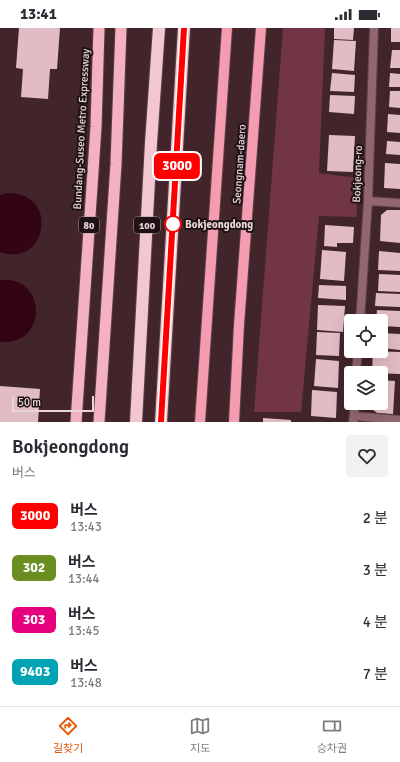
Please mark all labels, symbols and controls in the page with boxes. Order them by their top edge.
text: 13:41 [20,5,57,23]
street label: Bundang-Suseo Metro Expressway [71,47,92,210]
street label: Seongnam-daero [230,124,249,204]
street label: Bokjeong-ro [350,145,365,203]
line badge: 3000 [149,153,205,179]
text: 3000 [162,157,192,174]
marker: Bokjeongdong [164,215,182,233]
road number: 80 [79,217,99,233]
road number: 100 [134,217,160,233]
place label: Bokjeongdong [185,218,253,231]
map controls [344,314,388,410]
button: locate [344,314,388,358]
button: layers [344,366,388,410]
scale bar [12,394,94,413]
text: 50 m [18,396,41,409]
text: Bokjeongdong [12,435,129,459]
button: heart [346,435,388,477]
text: 버스 [12,465,36,481]
text: 버스 [70,501,98,519]
text: 3000 [20,507,50,524]
text: 2 분 [363,509,388,527]
text: 13:43 [70,519,102,535]
text: 버스 [68,553,96,571]
text: 302 [23,559,45,576]
text: 3 분 [363,561,388,579]
text: 13:44 [68,571,100,587]
text: 버스 [68,605,96,623]
text: 303 [23,611,45,628]
text: 4 분 [363,613,388,631]
text: 13:45 [68,623,100,639]
text: 버스 [70,657,98,675]
text: 9403 [20,663,50,680]
text: 7 분 [363,665,388,683]
text: 13:48 [70,675,102,691]
tab: 길찾기 [53,715,83,755]
tab: 지도 [189,715,211,755]
tab: 승차권 [317,715,347,755]

